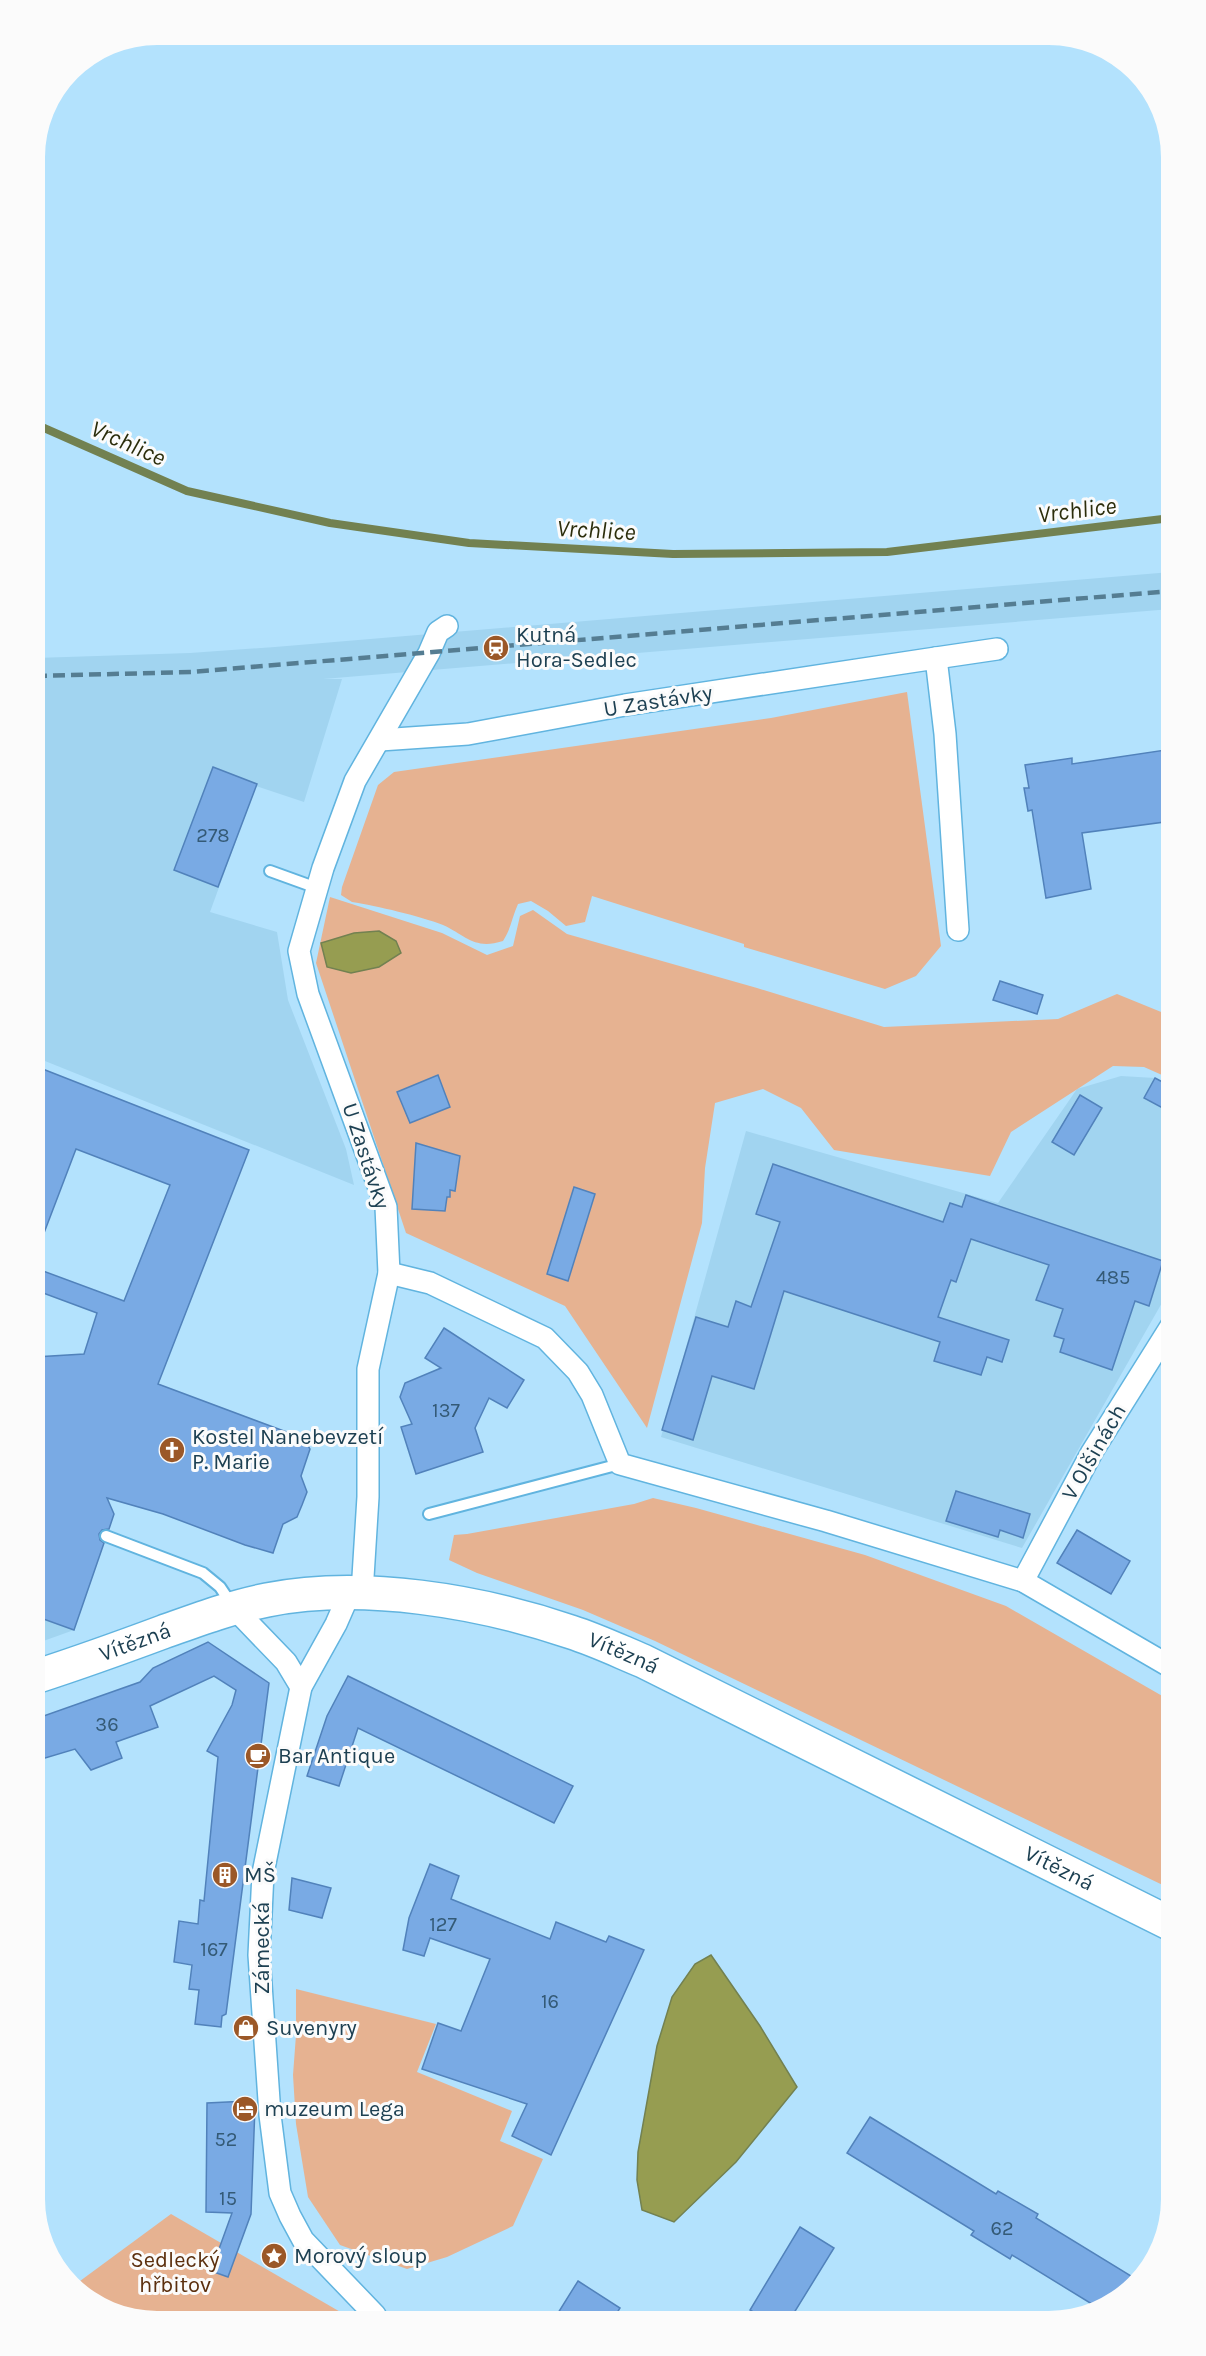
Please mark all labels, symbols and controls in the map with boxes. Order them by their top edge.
water label: Vrchlice [86,414,170,472]
water label: Vrchlice [1036,491,1118,529]
water label: Vrchlice [556,514,636,546]
place label: Kutná Hora-Sedlec [516,622,637,673]
station icon: Kutná Hora-Sedlec [481,633,511,663]
street label: U Zastávky [602,680,714,722]
house number: 278 [196,824,230,847]
street label: U Zastávky [337,1100,395,1212]
house number: 485 [1096,1266,1130,1289]
house number: 137 [432,1399,461,1422]
street label: V Olšinách [1056,1400,1132,1504]
place label: Kostel Nanebevzetí P. Marie [192,1424,384,1475]
church icon: Kostel Nanebevzetí P. Marie [157,1435,187,1465]
street label: Vítězná [96,1617,174,1667]
street label: Vítězná [584,1626,663,1680]
house number: 36 [95,1713,119,1736]
cafe icon: Bar Antique [243,1741,273,1771]
place label: Bar Antique [278,1743,395,1769]
street label: Vítězná [1020,1840,1098,1896]
building icon: MŠ [210,1860,240,1890]
place label: MŠ [244,1861,276,1888]
street label: Zámecká [249,1902,275,1994]
house number: 127 [429,1913,457,1936]
house number: 167 [200,1938,228,1961]
house number: 16 [541,1990,559,2013]
shop icon: Suvenyry [231,2013,261,2043]
place label: Suvenyry [266,2015,357,2041]
hotel icon: muzeum Lega [230,2094,260,2124]
place label: muzeum Lega [264,2096,405,2122]
house number: 52 [215,2128,237,2151]
house number: 15 [219,2187,237,2210]
house number: 62 [990,2217,1014,2240]
place icon: Morový sloup [259,2241,289,2271]
place label: Morový sloup [294,2243,427,2269]
park label: Sedlecký hřbitov [130,2247,220,2298]

